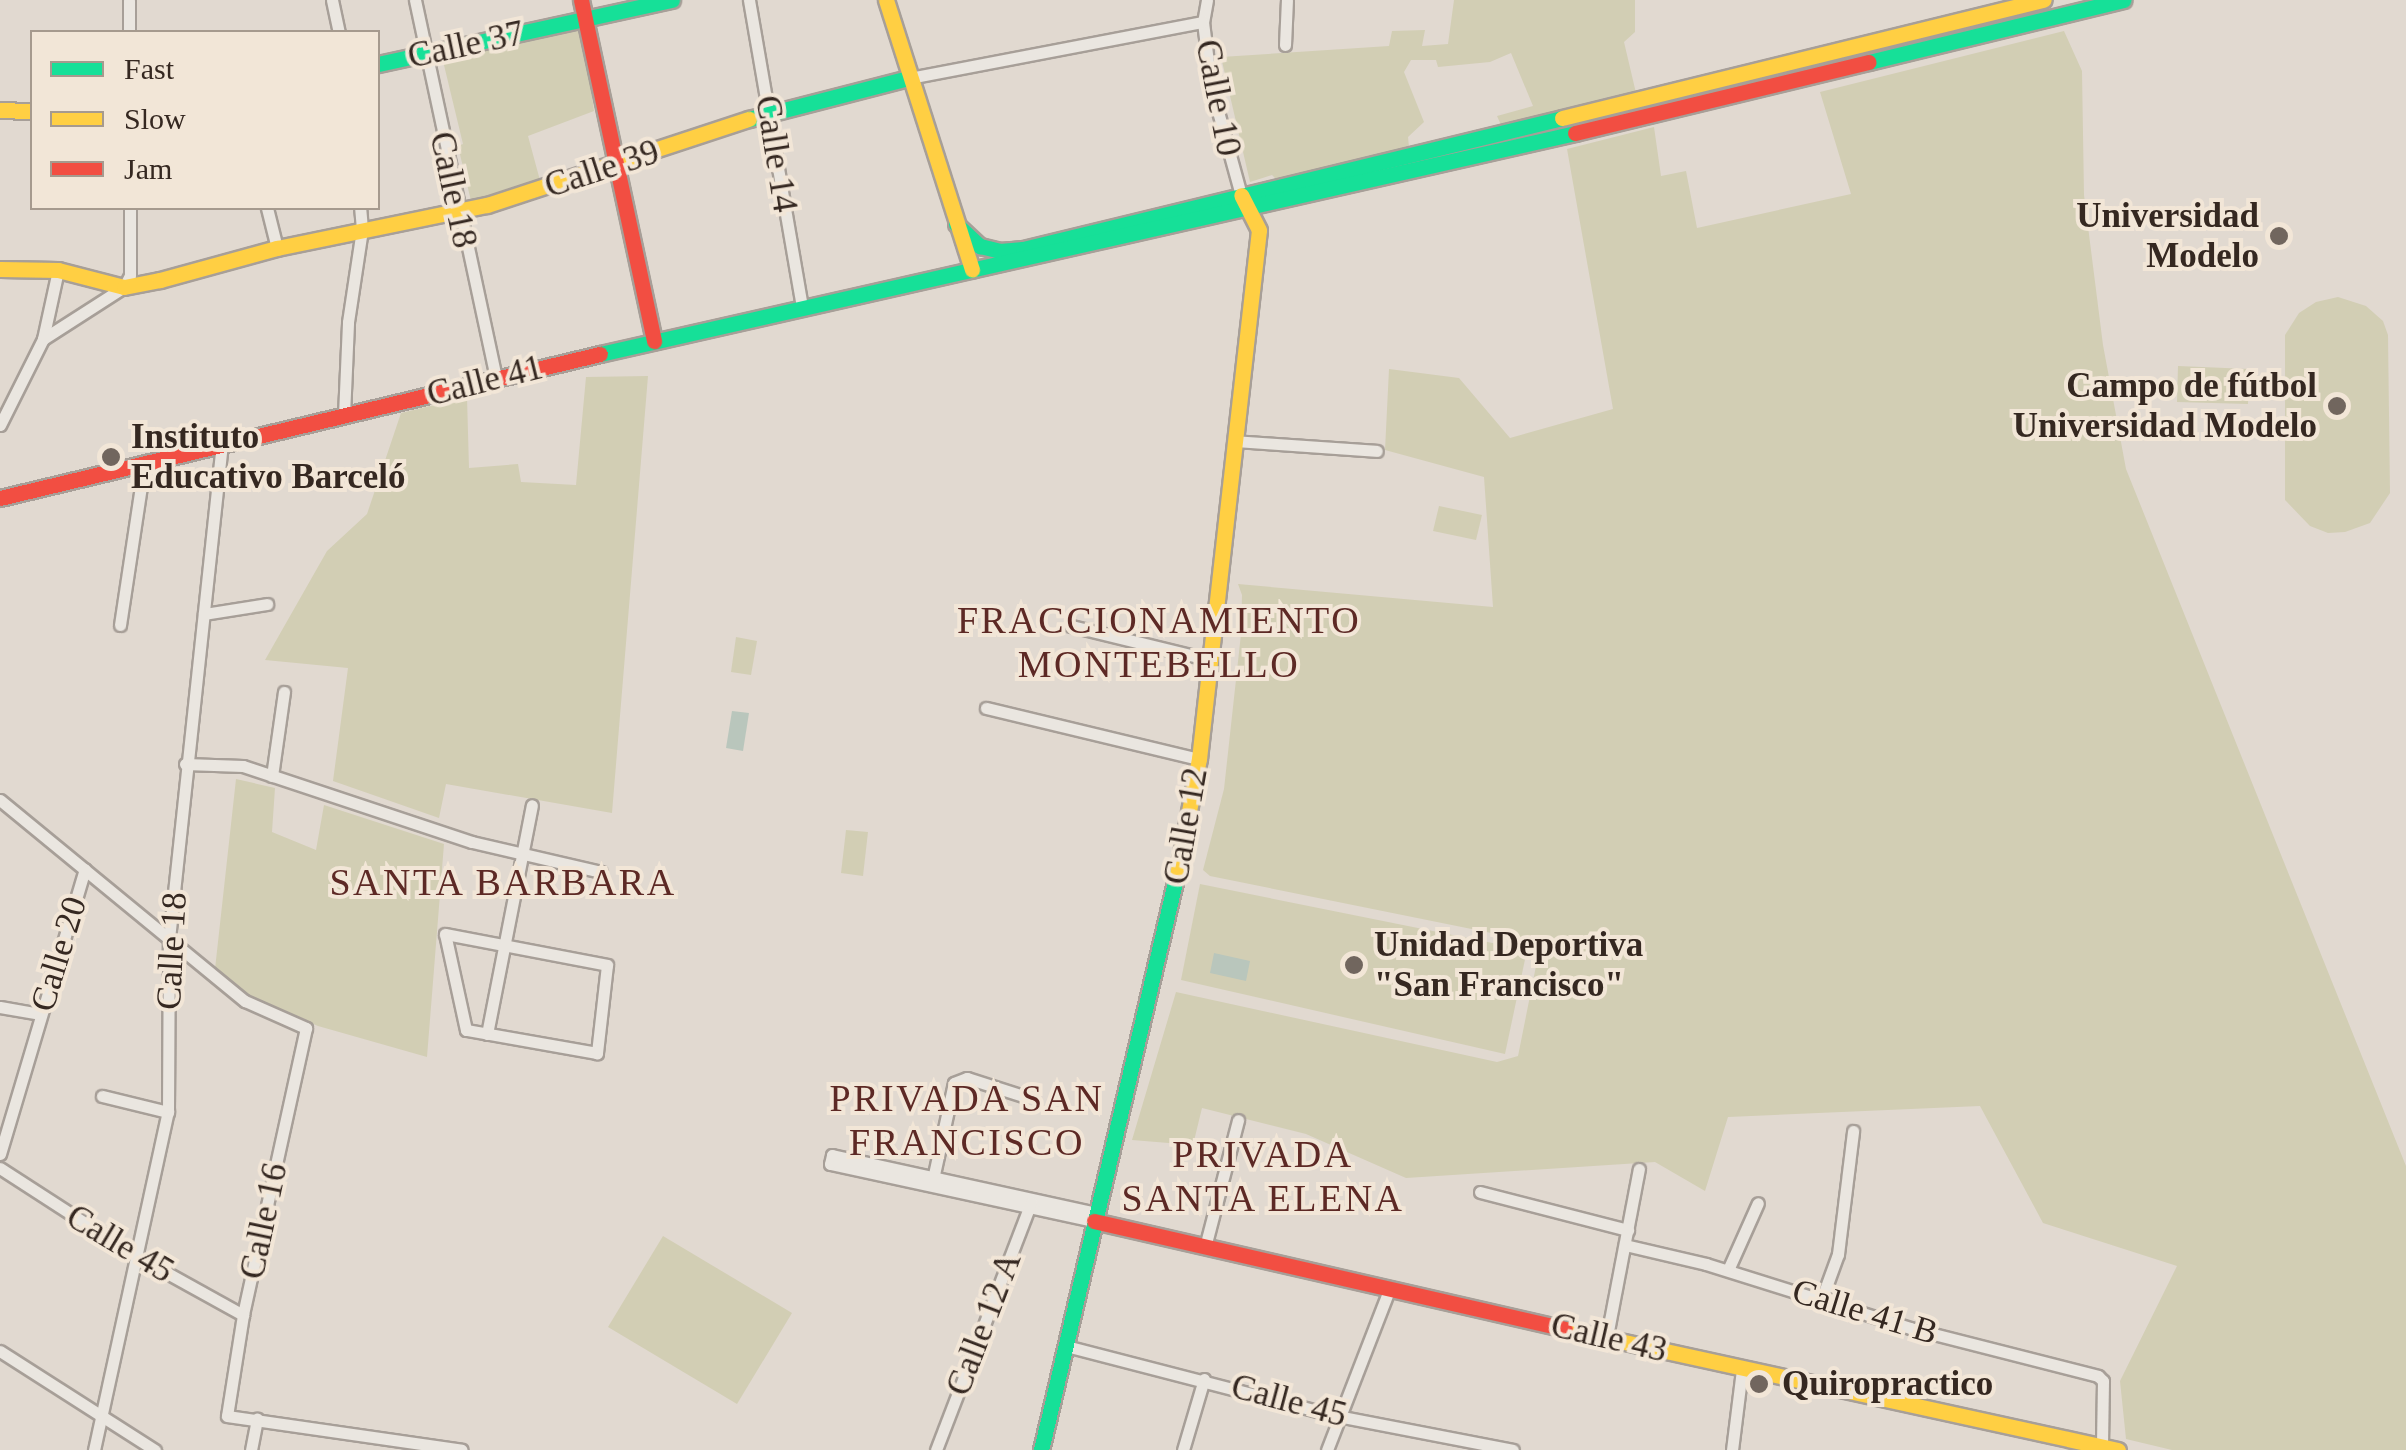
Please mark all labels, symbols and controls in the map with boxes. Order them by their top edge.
street label: Calle 37 [404,12,528,78]
legend [30,30,380,210]
street label: Calle 10 [1186,36,1250,160]
text: Fast [124,52,174,85]
street label: Calle 14 [746,93,806,215]
text: Slow [124,102,186,135]
street label: Calle 18 [420,128,486,252]
street label: Calle 39 [540,131,664,207]
text: Jam [124,152,172,185]
place label: Universidad Modelo [2076,195,2259,277]
marker: Universidad Modelo [2268,225,2290,247]
street label: Calle 41 [423,346,547,416]
place label: Campo de fútbol Universidad Modelo [2013,365,2317,447]
marker: Campo de fútbol Universidad Modelo [2326,395,2348,417]
place label: Instituto Educativo Barceló [131,416,405,498]
marker: Instituto Educativo Barceló [100,446,122,468]
district label: FRACCIONAMIENTO MONTEBELLO [957,598,1361,688]
street label: Calle 12 [1155,764,1217,888]
district label: SANTA BARBARA [328,860,678,906]
street label: Calle 18 [148,891,196,1011]
street label: Calle 20 [22,892,96,1016]
place label: Unidad Deportiva "San Francisco" [1374,924,1643,1006]
marker: Unidad Deportiva "San Francisco" [1343,954,1365,976]
district label: PRIVADA SAN FRANCISCO [828,1076,1106,1166]
district label: PRIVADA SANTA ELENA [1120,1132,1406,1222]
street label: Calle 16 [231,1159,297,1283]
street label: Calle 45 [59,1196,181,1292]
street label: Calle 12 A [937,1246,1031,1402]
street label: Calle 41 B [1787,1270,1943,1354]
street label: Calle 43 [1547,1304,1671,1372]
place label: Quiropractico [1782,1363,1993,1405]
street label: Calle 45 [1227,1365,1351,1437]
marker: Quiropractico [1746,1371,1772,1397]

